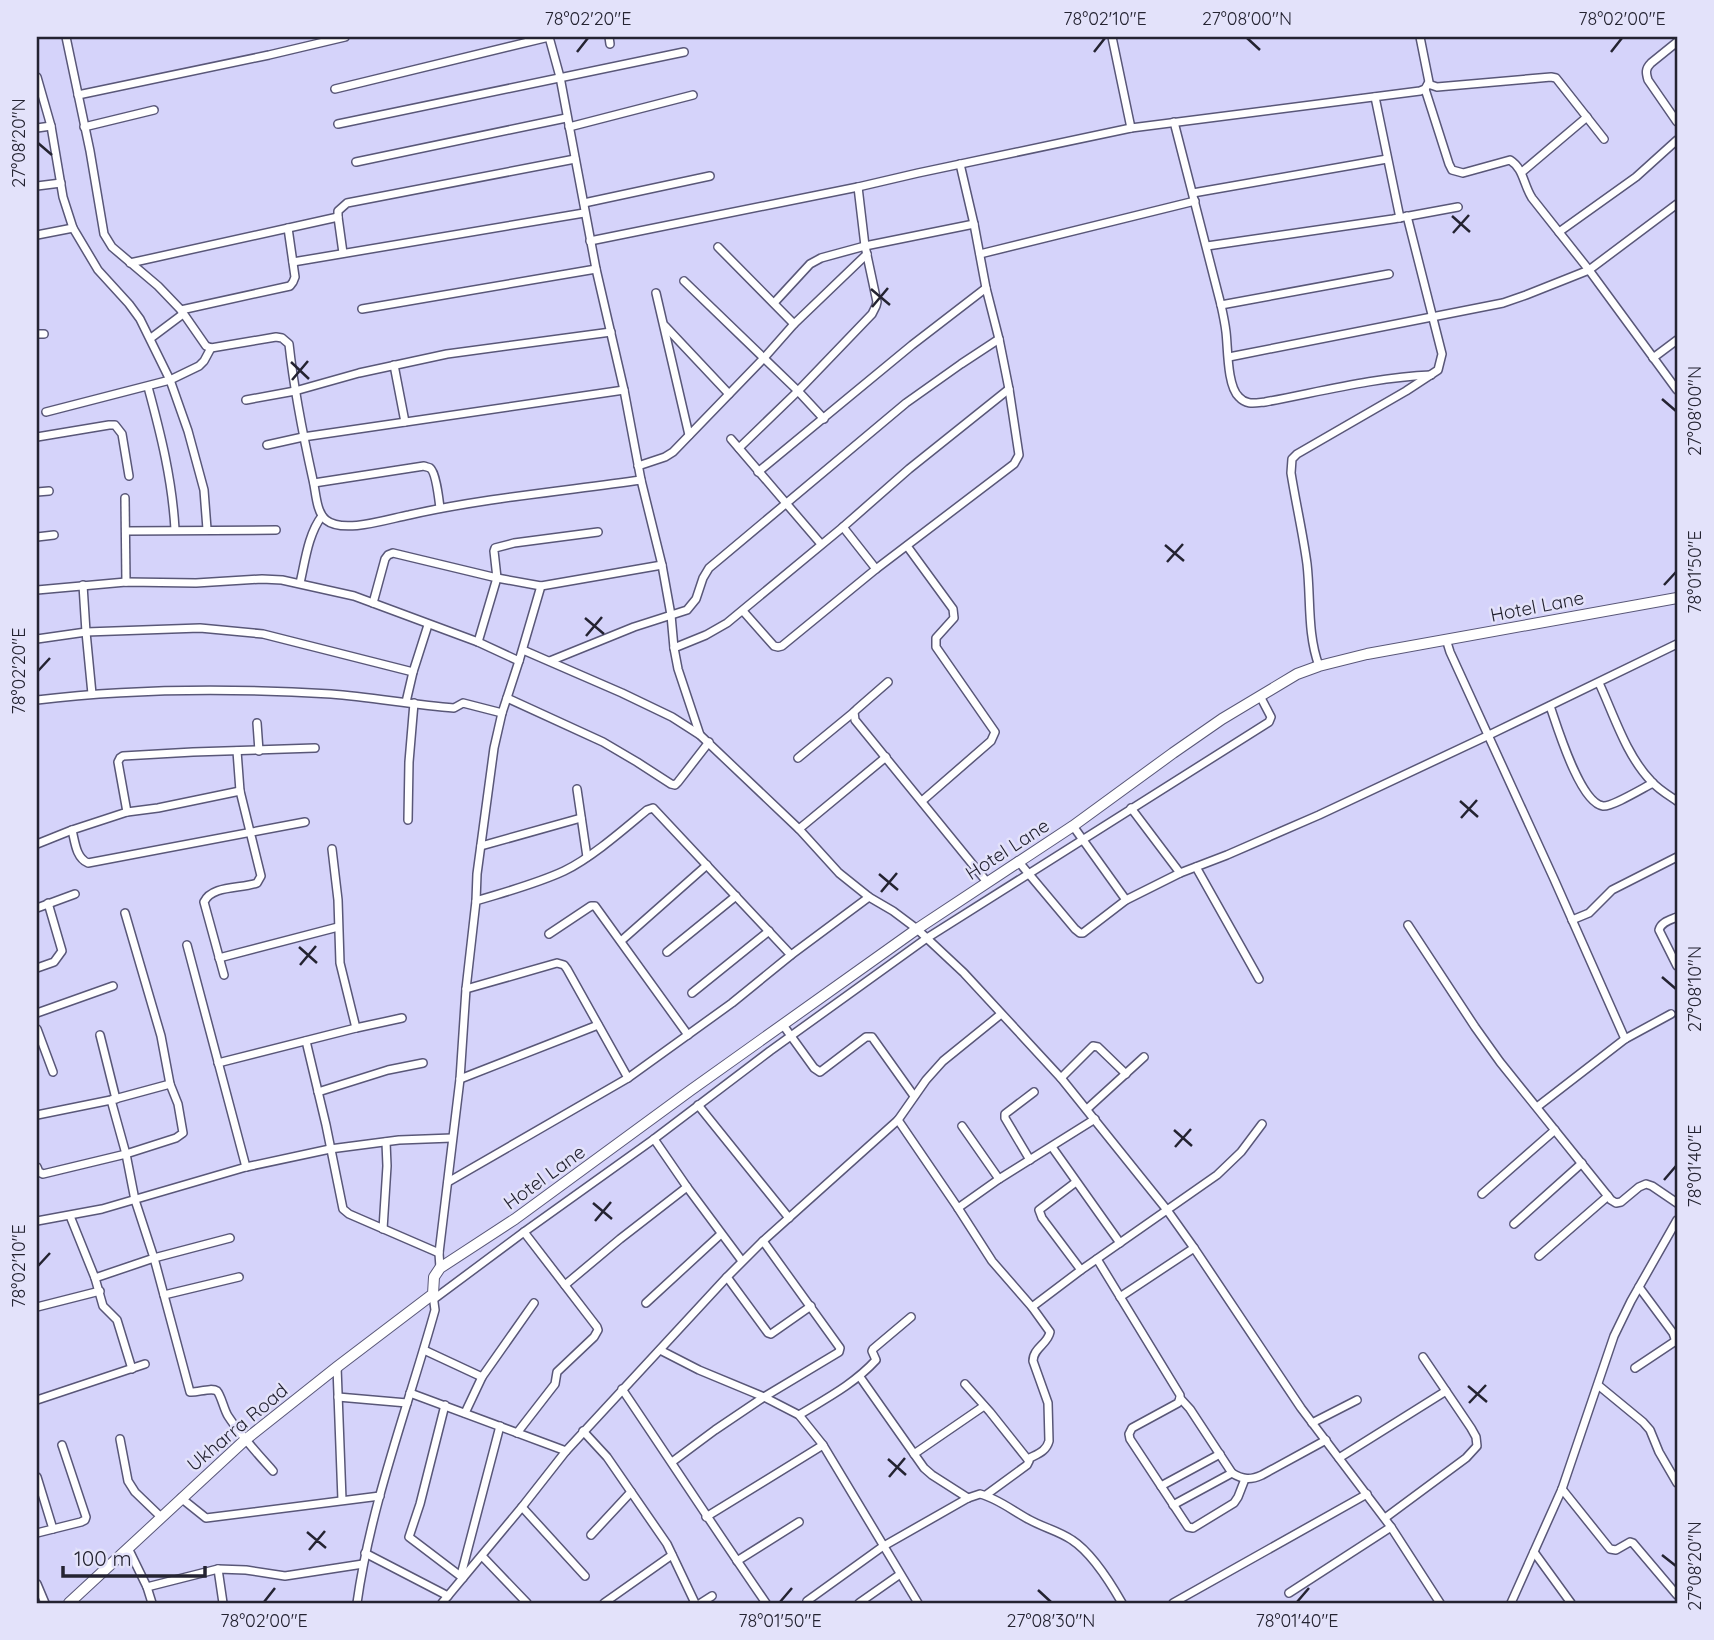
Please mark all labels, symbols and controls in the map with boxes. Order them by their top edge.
text: 78°02'20"E [545,7,631,30]
text: 78°02'10"E [1063,7,1147,30]
text: 27°08'00"N [1202,7,1292,30]
text: 78°02'00"E [1578,7,1666,30]
text: 27°08'20"N [7,98,30,188]
text: 27°08'00"N [1683,366,1706,456]
text: 78°01'50"E [1683,530,1706,614]
street label: Hotel Lane [1488,585,1586,627]
text: 78°02'20"E [7,628,30,714]
street label: Hotel Lane [961,813,1053,885]
text: 27°08'10"N [1683,946,1706,1032]
text: 78°01'40"E [1683,1124,1706,1208]
street label: Hotel Lane [498,1139,590,1215]
text: 78°02'10"E [7,1224,30,1308]
street label: Ukharra Road [182,1378,292,1476]
text: 27°08'20"N [1683,1521,1706,1611]
scale bar [63,1535,205,1579]
text: 100 m [74,1545,132,1571]
text: 78°02'00"E [220,1609,308,1632]
text: 78°01'50"E [738,1609,822,1632]
text: 27°08'30"N [1007,1609,1095,1632]
text: 78°01'40"E [1255,1609,1339,1632]

